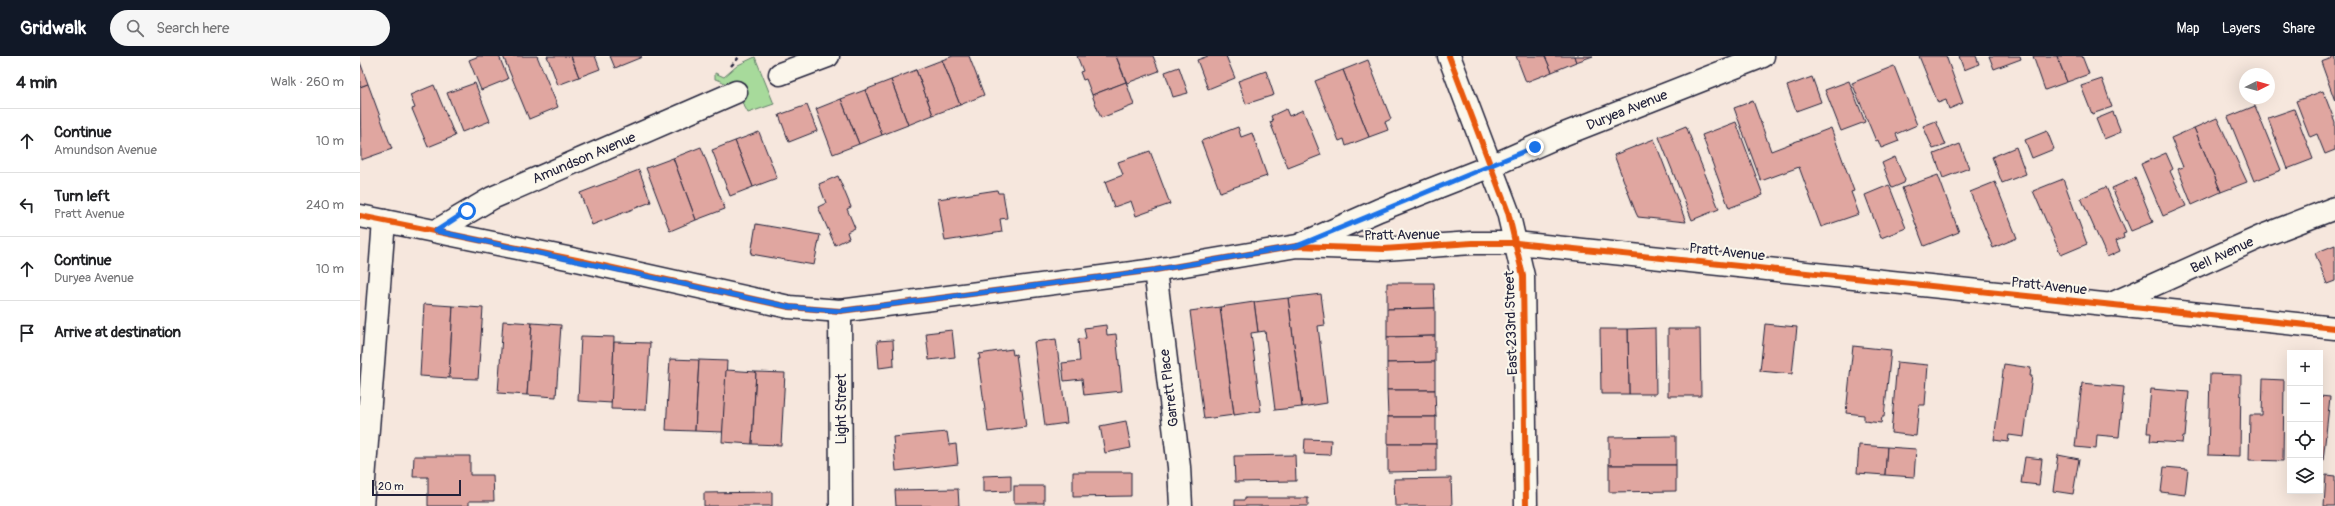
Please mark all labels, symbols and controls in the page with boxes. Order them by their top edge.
search box [110,10,390,46]
text: Gridwalk [20,16,86,40]
icon: search [124,17,146,39]
text: Search here [156,19,229,38]
text: Map [2177,20,2200,37]
text: Layers [2222,20,2260,37]
text: Share [2282,20,2315,37]
north arrow [2239,68,2275,104]
text: 4 min [16,72,57,93]
text: Walk · 260 m [270,74,344,90]
street label: Duryea Avenue [1584,86,1670,134]
text: Continue [54,123,112,142]
street label: Amundson Avenue [530,129,638,187]
icon: ahead [16,130,38,152]
text: 10 m [316,133,344,149]
route end [1526,138,1544,156]
text: Amundson Avenue [54,142,157,158]
text: Turn left [54,187,110,206]
icon: left [16,194,38,216]
text: 240 m [306,197,344,213]
route start [458,202,476,220]
text: Pratt Avenue [54,206,124,222]
street label: Pratt Avenue [1364,226,1440,244]
street label: Bell Avenue [2188,233,2256,277]
street label: Pratt Avenue [1688,240,1766,264]
text: Continue [54,251,112,270]
icon: ahead [16,258,38,280]
text: 10 m [316,261,344,277]
text: Duryea Avenue [54,270,134,286]
street label: East 233rd Street [1501,270,1521,375]
street label: Pratt Avenue [2010,274,2088,298]
icon: arrive [16,322,38,344]
text: Arrive at destination [54,323,181,342]
street label: Garrett Place [1156,348,1182,428]
map controls [2287,350,2323,494]
button: + [2287,350,2323,386]
street label: Light Street [833,373,850,444]
button: − [2287,386,2323,422]
button: locate [2287,422,2323,458]
button: layers [2287,458,2323,494]
scale bar [372,478,461,497]
text: 20 m [378,480,404,493]

